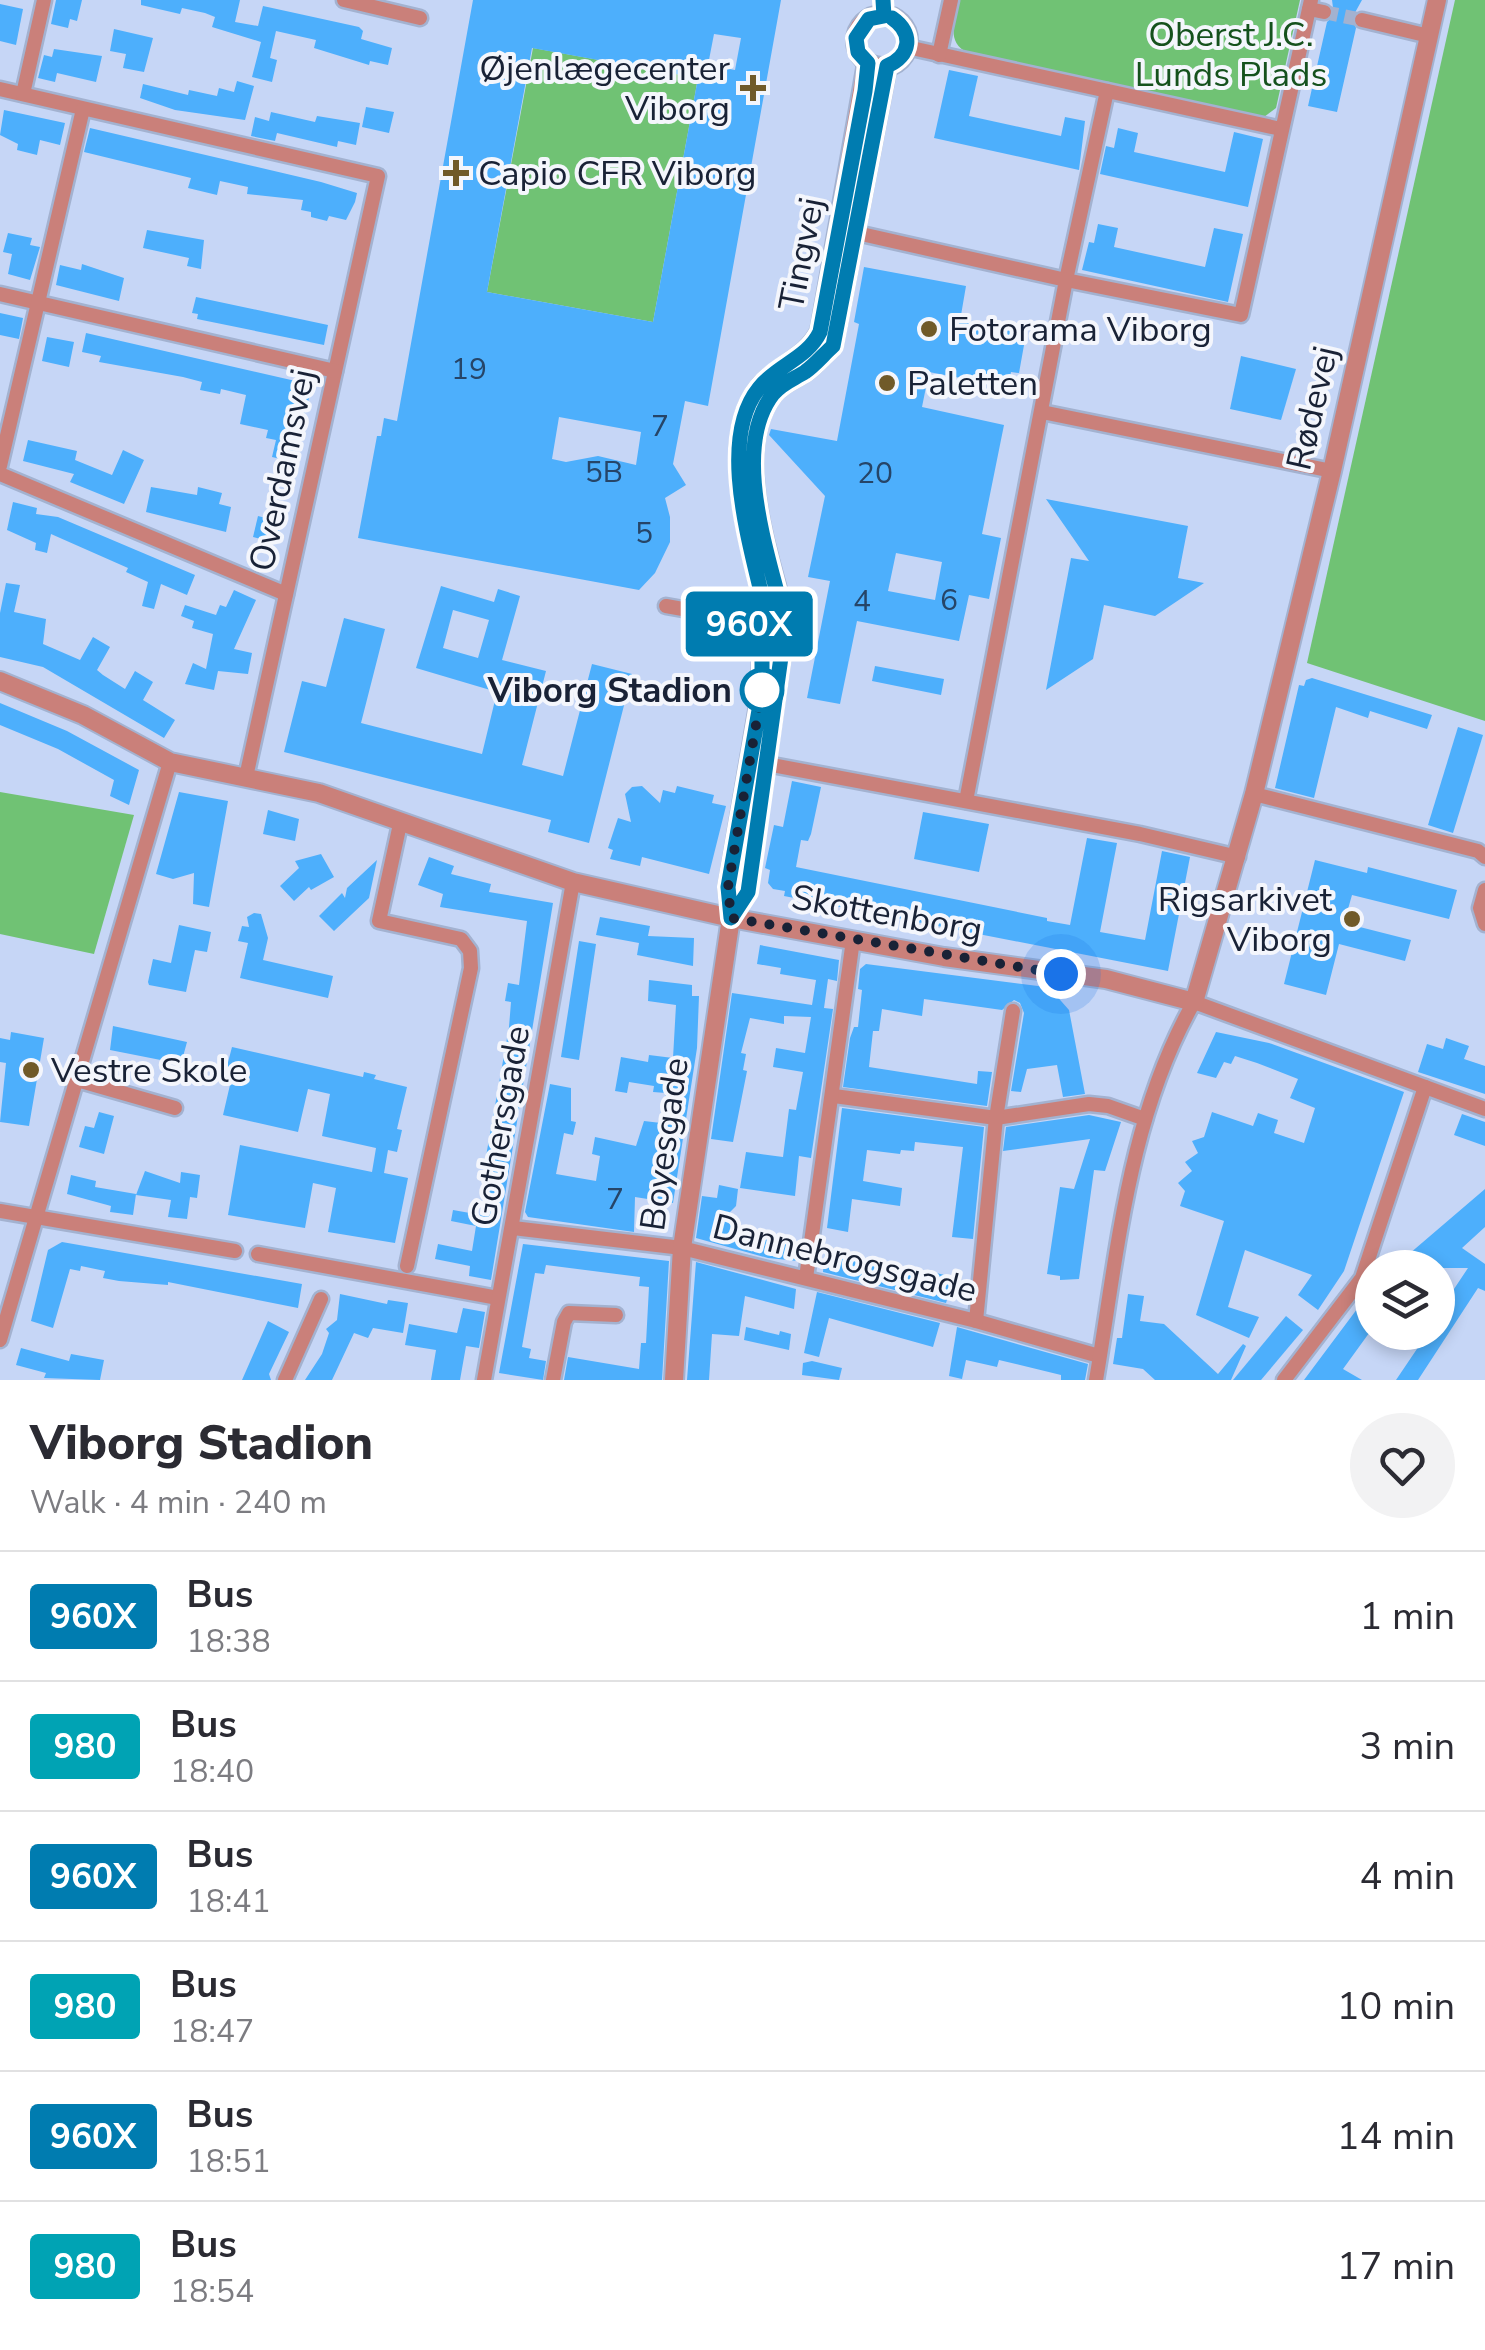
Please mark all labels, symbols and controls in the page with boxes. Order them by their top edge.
park label: Oberst J.C. Lunds Plads [1135,11,1327,98]
place label: Øjenlægecenter Viborg [479,45,730,132]
marker: Øjenlægecenter Viborg [740,75,766,101]
place label: Capio CFR Viborg [478,150,757,197]
marker: Capio CFR Viborg [443,160,469,186]
street label: Tingvej [768,194,835,315]
place label: Fotorama Viborg [949,306,1212,353]
marker: Fotorama Viborg [918,318,940,340]
street label: Rødevej [1275,341,1350,475]
house number: 19 [451,349,487,390]
place label: Paletten [907,360,1038,407]
street label: Overdamsvej [238,365,327,576]
marker: Paletten [876,372,898,394]
house number: 7 [651,406,669,447]
house number: 5B [585,452,623,493]
house number: 20 [857,453,893,494]
house number: 5 [635,513,653,554]
house number: 6 [940,580,958,621]
house number: 4 [853,581,871,622]
line badge: 960X [679,592,819,656]
text: 960X [706,601,792,648]
place label: Viborg Stadion [487,667,732,714]
marker: Viborg Stadion [741,669,783,711]
street label: Skottenborg [788,874,986,953]
place label: Rigsarkivet Viborg [1158,876,1333,963]
marker: Rigsarkivet Viborg [1341,908,1363,930]
your location [1036,949,1086,999]
street label: Gothersgade [460,1022,541,1230]
place label: Vestre Skole [50,1047,247,1094]
street label: Boyesgade [629,1055,700,1234]
marker: Vestre Skole [20,1059,42,1081]
house number: 7 [606,1179,624,1220]
street label: Dannebrogsgade [708,1203,982,1314]
map controls [1355,1250,1455,1350]
button: layers [1355,1250,1455,1350]
text: Viborg Stadion [30,1410,373,1476]
button: heart [1350,1413,1455,1518]
text: Walk · 4 min · 240 m [30,1481,327,1524]
text: Bus [187,1569,253,1620]
text: 1 min [1360,1591,1455,1642]
text: 960X [50,1593,137,1640]
text: 18:38 [187,1620,271,1663]
text: Bus [170,1699,237,1750]
text: 3 min [1360,1721,1455,1772]
text: 980 [53,1723,117,1770]
text: 18:40 [170,1750,254,1793]
text: Bus [187,1829,253,1880]
text: 4 min [1360,1851,1455,1902]
text: 960X [50,1853,137,1900]
text: 18:41 [187,1880,271,1923]
text: Bus [170,1959,237,2010]
text: 10 min [1337,1981,1455,2032]
text: 980 [53,1983,117,2030]
text: 18:47 [170,2010,254,2053]
text: Bus [187,2089,253,2140]
text: 14 min [1337,2111,1455,2162]
text: 960X [50,2113,137,2160]
text: 18:51 [187,2140,271,2183]
text: Bus [170,2219,237,2270]
text: 17 min [1337,2241,1455,2292]
text: 980 [53,2243,117,2290]
text: 18:54 [170,2270,254,2313]

